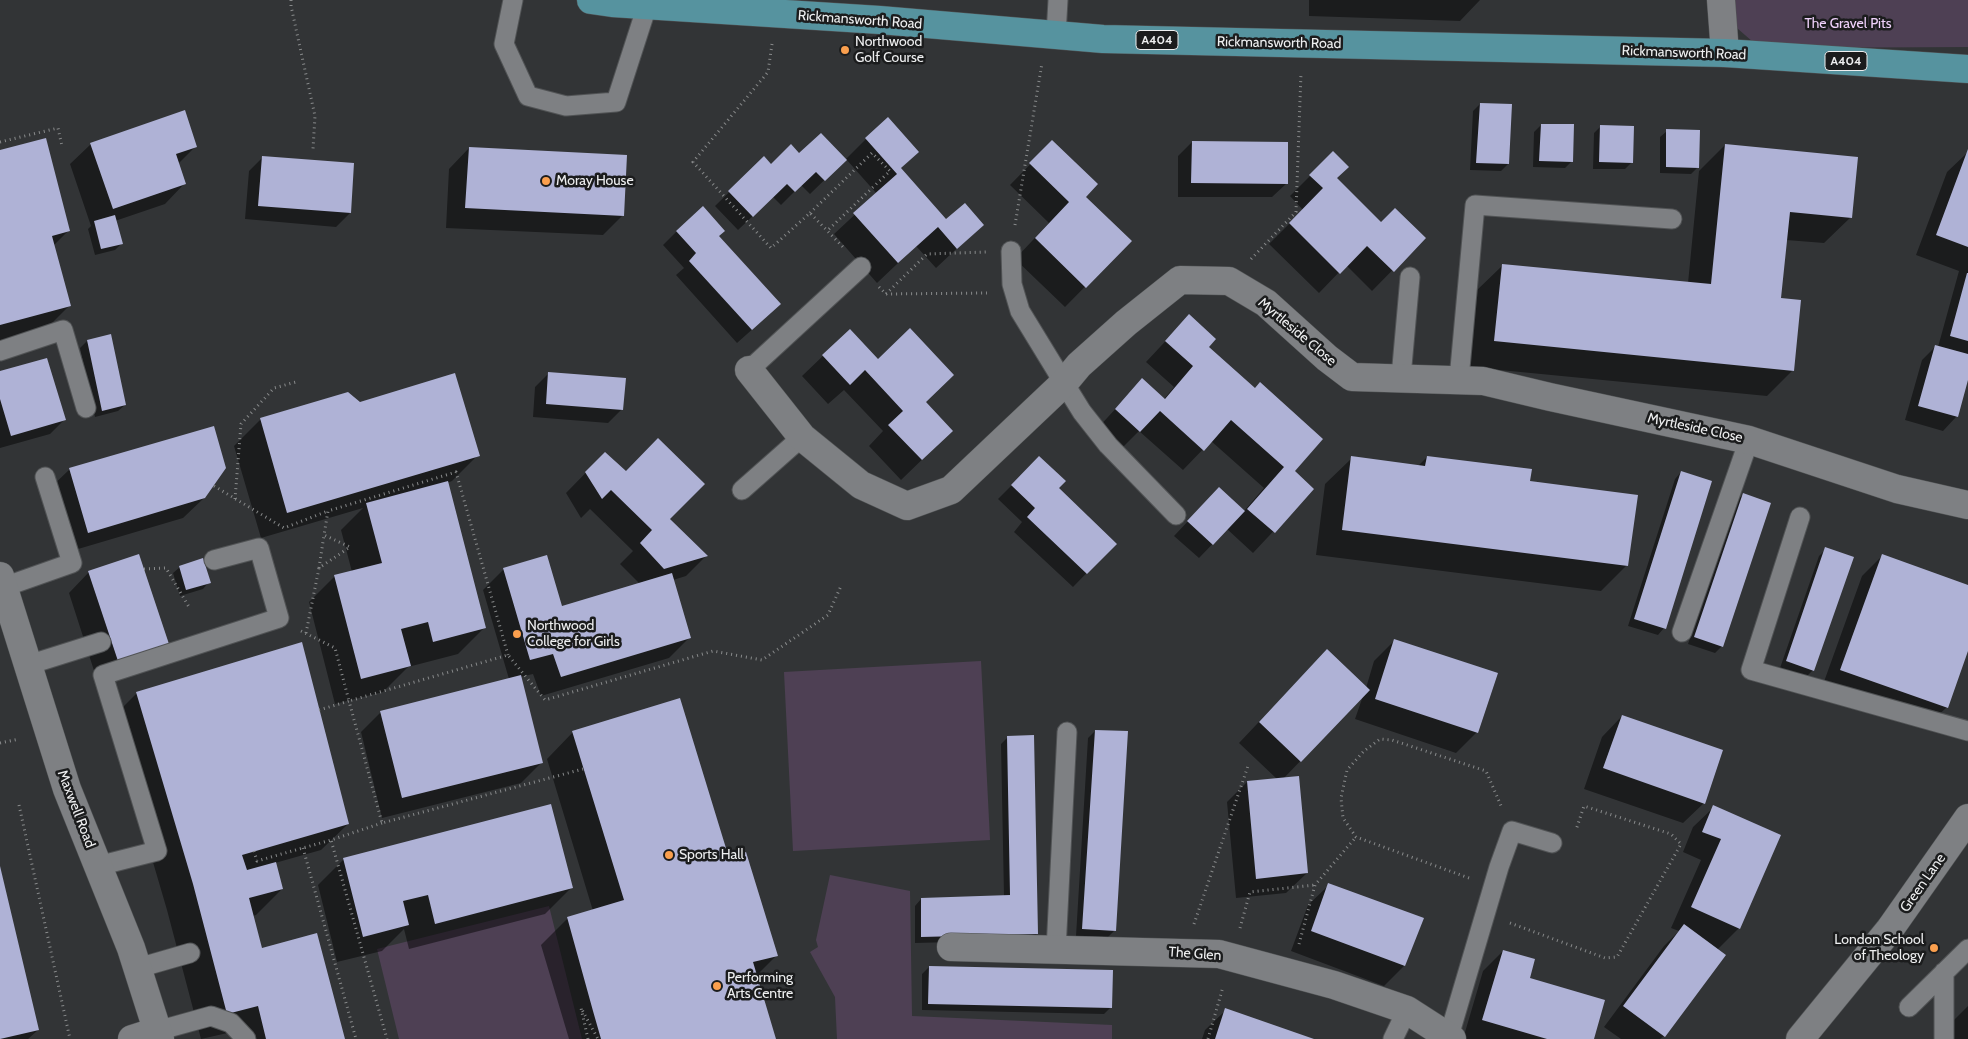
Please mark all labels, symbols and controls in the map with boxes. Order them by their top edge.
street label: Rickmansworth Road [797,7,923,33]
park label: The Gravel Pits [1804,16,1892,32]
road number: A404 [1136,30,1178,50]
place label: Northwood Golf Course [855,34,924,66]
street label: Rickmansworth Road [1217,34,1341,52]
street label: Rickmansworth Road [1621,42,1747,64]
marker: Northwood Golf Course [839,44,851,56]
road number: A404 [1825,51,1867,70]
place label: Moray House [556,173,634,189]
marker: Moray House [540,175,552,187]
street label: Myrtleside Close [1254,294,1340,370]
street label: Myrtleside Close [1646,410,1744,446]
place label: Northwood College for Girls [527,618,620,650]
marker: Northwood College for Girls [511,628,523,640]
street label: Maxwell Road [53,768,99,850]
place label: Sports Hall [679,847,744,863]
marker: Sports Hall [663,849,675,861]
street label: Green Lane [1897,850,1949,916]
place label: London School of Theology [1834,932,1924,964]
marker: London School of Theology [1928,942,1940,954]
street label: The Glen [1168,944,1222,964]
place label: Performing Arts Centre [727,970,793,1002]
marker: Performing Arts Centre [711,980,723,992]

